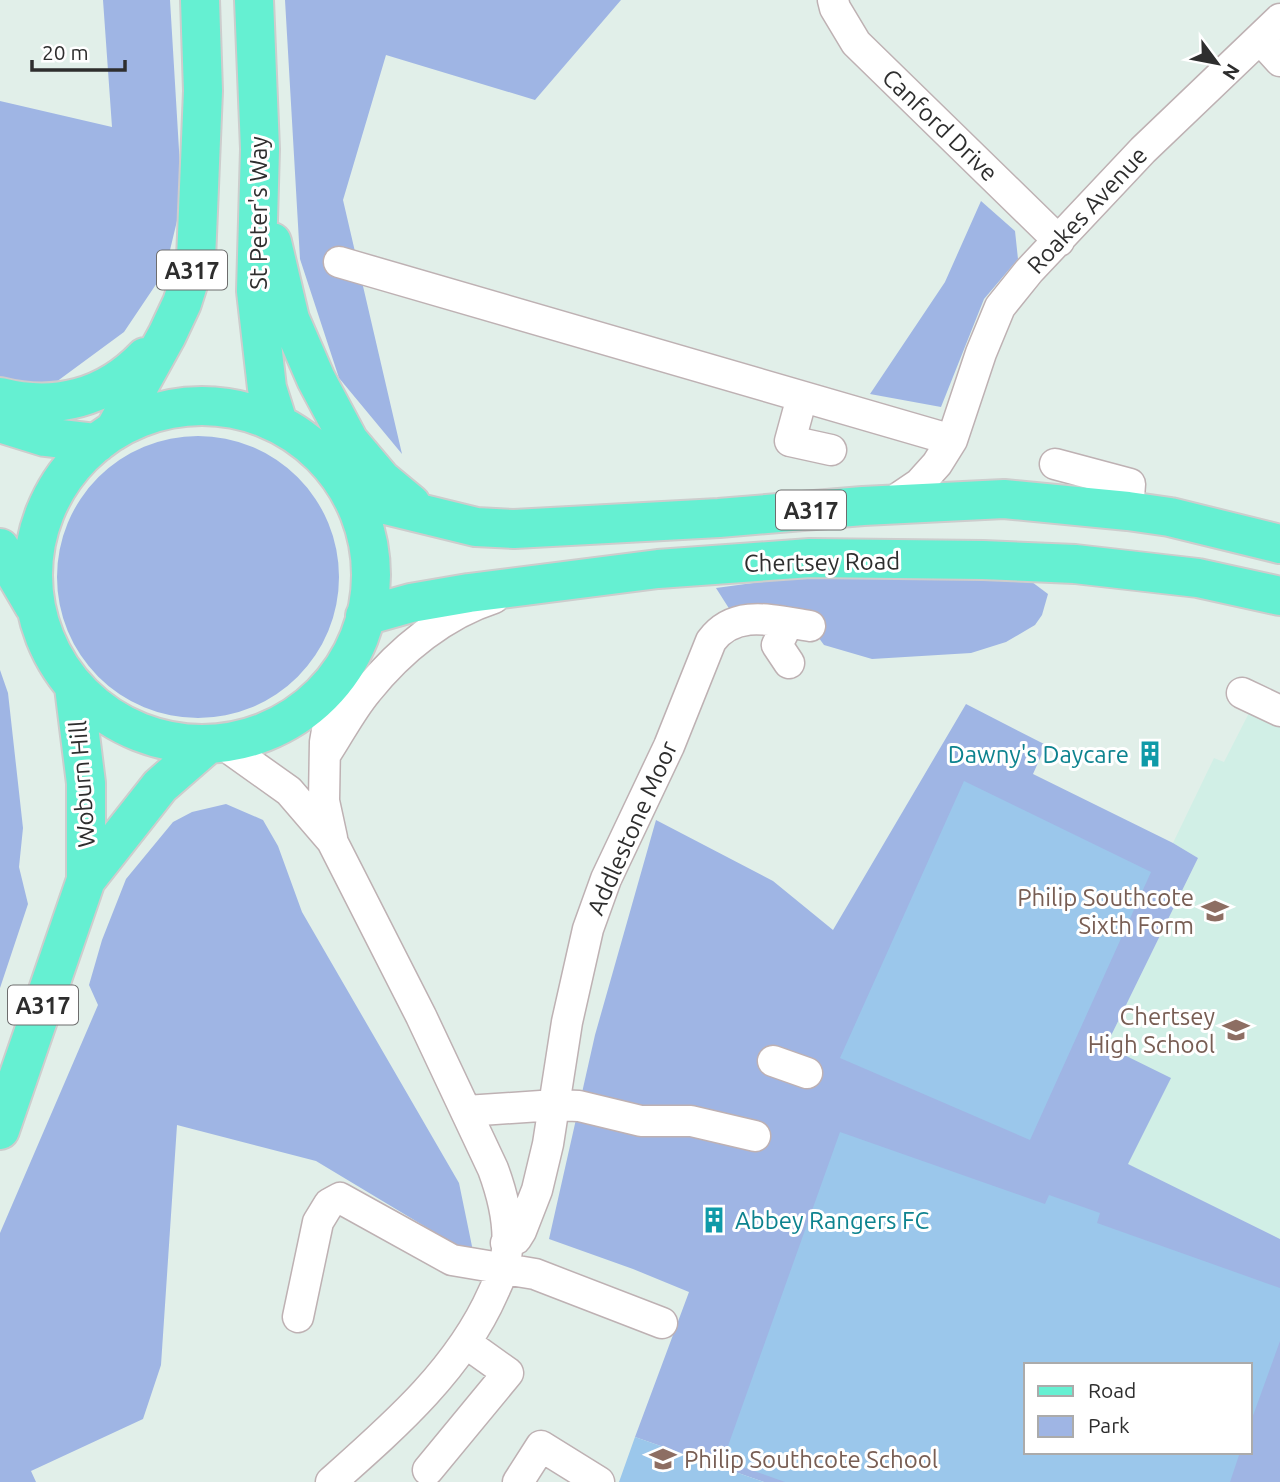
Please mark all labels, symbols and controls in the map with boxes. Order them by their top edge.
scale bar [32,28,124,72]
north arrow [1182,28,1252,98]
text: 20 m [42,40,89,64]
text: N [1218,60,1245,84]
street label: Canford Drive [877,63,1003,187]
street label: St Peter's Way [245,136,272,290]
street label: Roakes Avenue [1022,141,1152,279]
road number: A317 [157,250,227,290]
road number: A317 [776,490,846,530]
street label: Chertsey Road [744,547,900,577]
street label: Woburn Hill [64,720,100,848]
street label: Addlestone Moor [582,737,682,919]
building icon: Dawny's Daycare [1135,739,1165,769]
place label: Dawny's Daycare [948,741,1129,768]
place label: Philip Southcote Sixth Form [1017,884,1194,939]
school or university icon: Philip Southcote Sixth Form [1200,896,1230,926]
road number: A317 [8,986,78,1024]
place label: Chertsey High School [1088,1003,1215,1058]
school or university icon: Chertsey High School [1221,1015,1251,1045]
building icon: Abbey Rangers FC [699,1205,729,1235]
place label: Abbey Rangers FC [735,1207,930,1234]
legend [1024,1363,1252,1454]
text: Road [1088,1378,1136,1402]
text: Park [1088,1413,1130,1437]
school or university icon: Philip Southcote School [648,1444,678,1474]
place label: Philip Southcote School [684,1446,938,1473]

